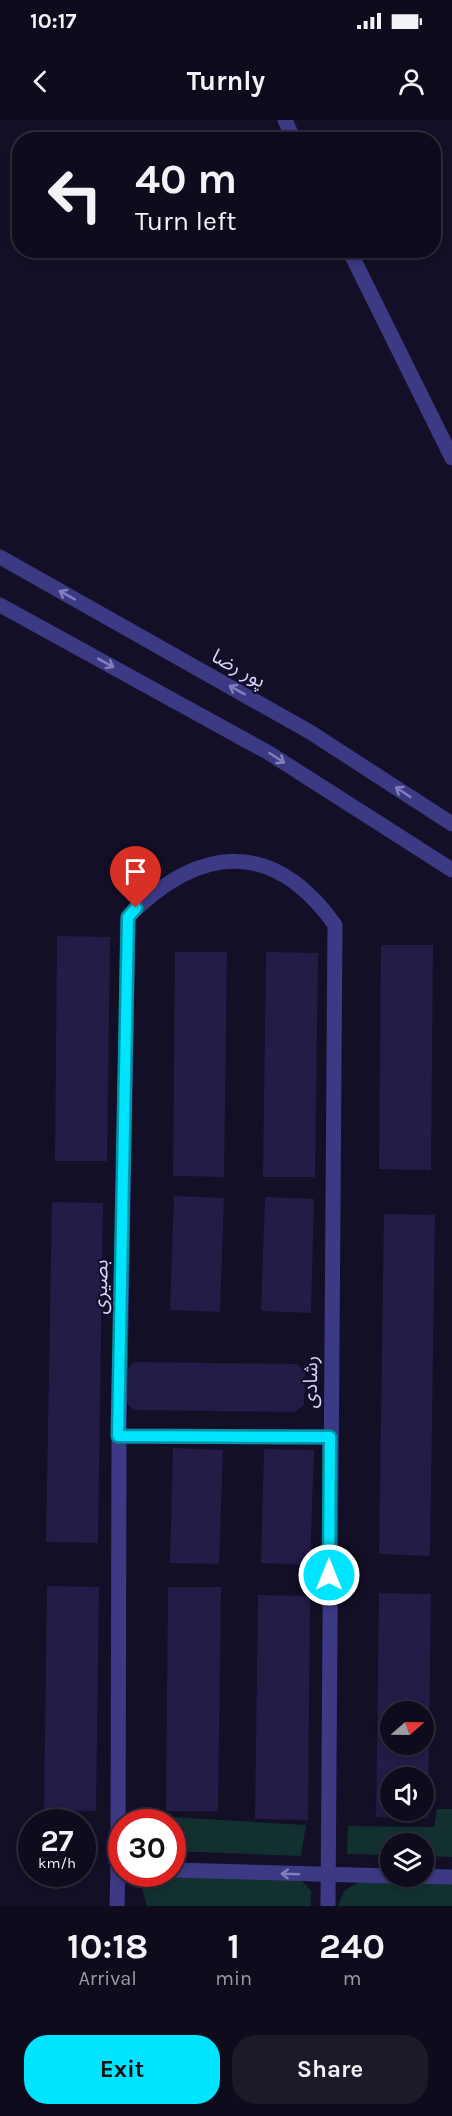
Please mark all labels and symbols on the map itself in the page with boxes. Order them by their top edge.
one-way arrow [58,589,76,600]
street label: پور رضا [207,644,270,694]
one-way arrow [97,658,115,669]
one-way arrow [229,684,246,696]
one-way arrow [268,752,285,764]
one-way arrow [395,786,412,798]
pin [110,846,161,908]
street label: بصیری [89,1259,112,1315]
street label: رشادی [299,1355,322,1409]
position arrow [297,1543,361,1607]
north arrow [380,1701,434,1755]
speed limit sign: 30 [108,1809,186,1887]
one-way arrow [280,1868,300,1879]

